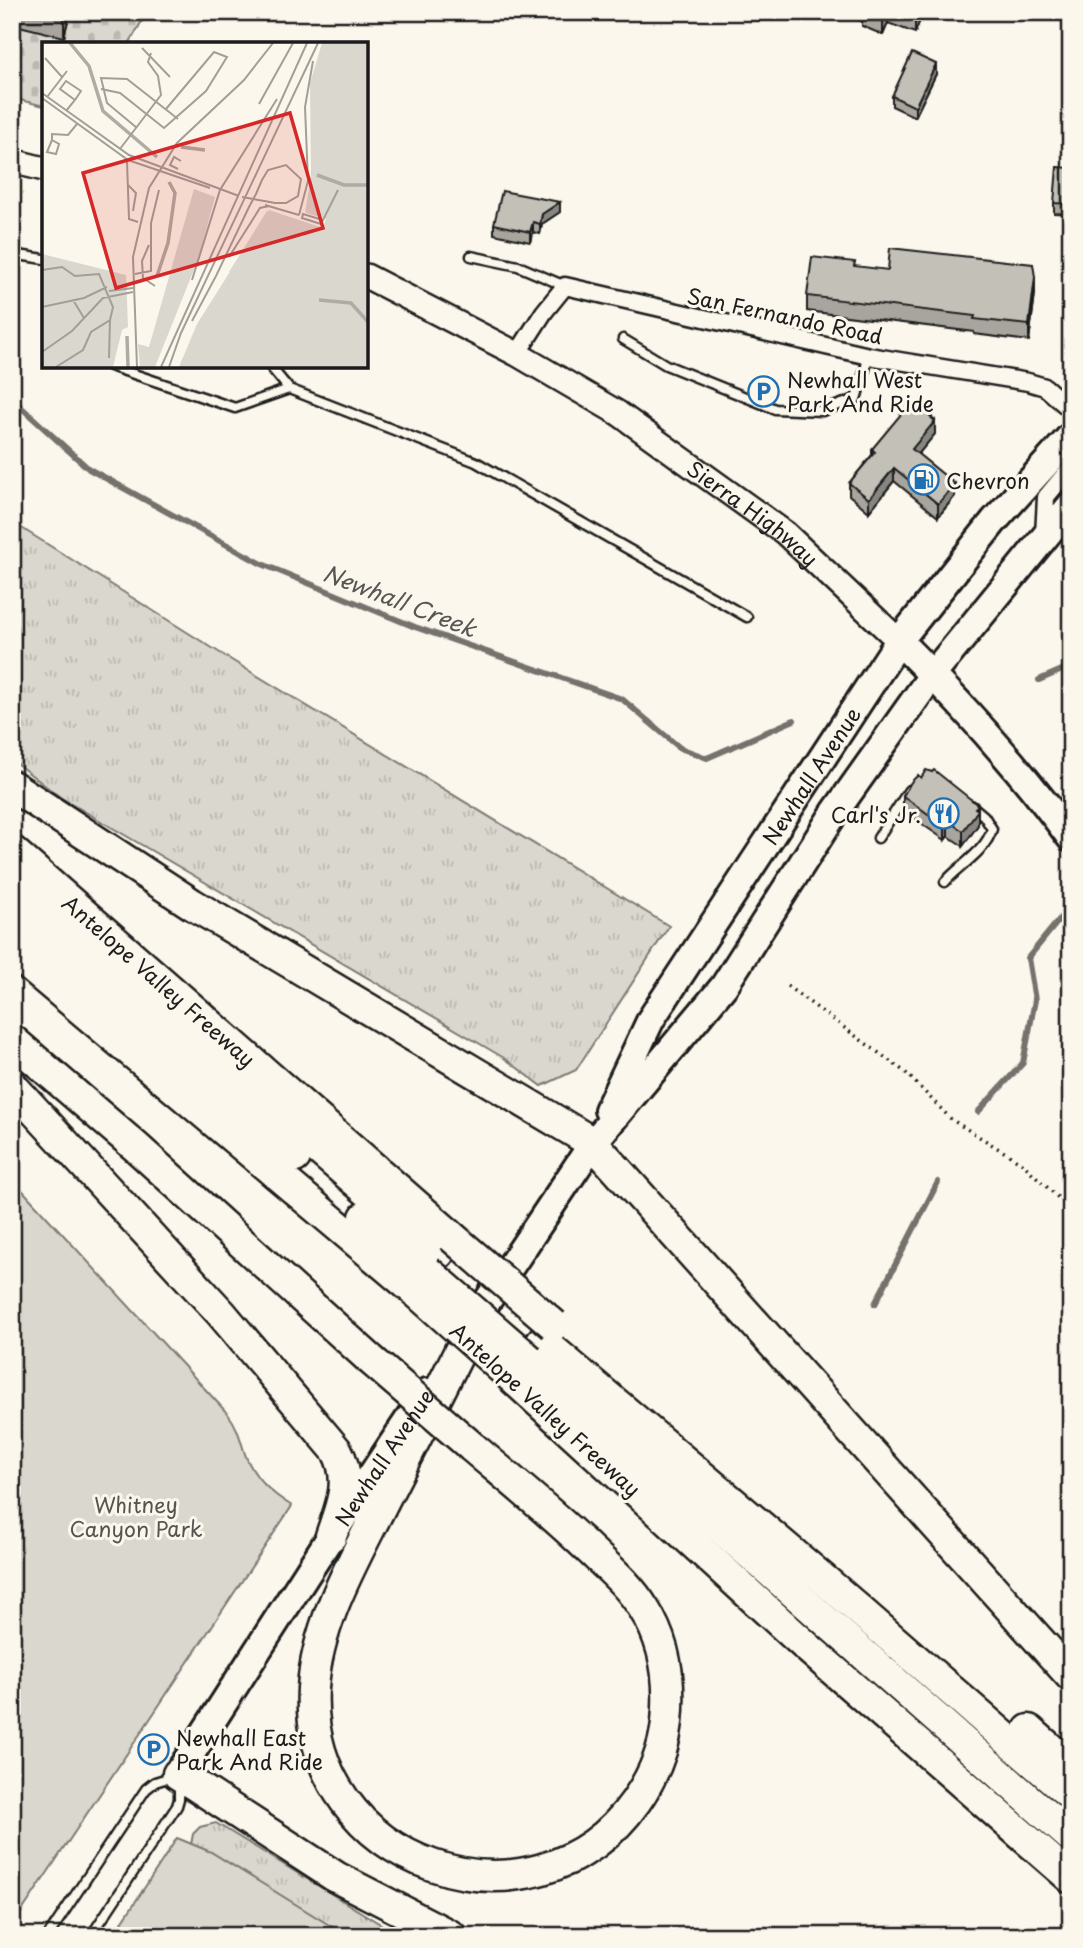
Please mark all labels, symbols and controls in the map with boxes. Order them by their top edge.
inset map [42,42,368,368]
street label: San Fernando Road [684,279,886,351]
place label: Newhall West Park And Ride [787,363,934,419]
parking icon: Newhall West Park And Ride [747,374,781,408]
street label: Sierra Highway [681,452,826,573]
fuel station icon: Chevron [906,463,940,497]
place label: Chevron [946,464,1030,496]
water label: Newhall Creek [318,555,483,646]
street label: Newhall Avenue [754,700,868,851]
restaurant icon: Carl's Jr. [927,797,961,831]
place label: Carl's Jr. [831,798,921,830]
street label: Antelope Valley Freeway [56,887,263,1074]
street label: Antelope Valley Freeway [444,1314,648,1504]
street label: Newhall Avenue [326,1382,441,1532]
park label: Whitney Canyon Park [69,1488,203,1544]
place label: Newhall East Park And Ride [176,1721,323,1777]
parking icon: Newhall East Park And Ride [136,1732,170,1766]

